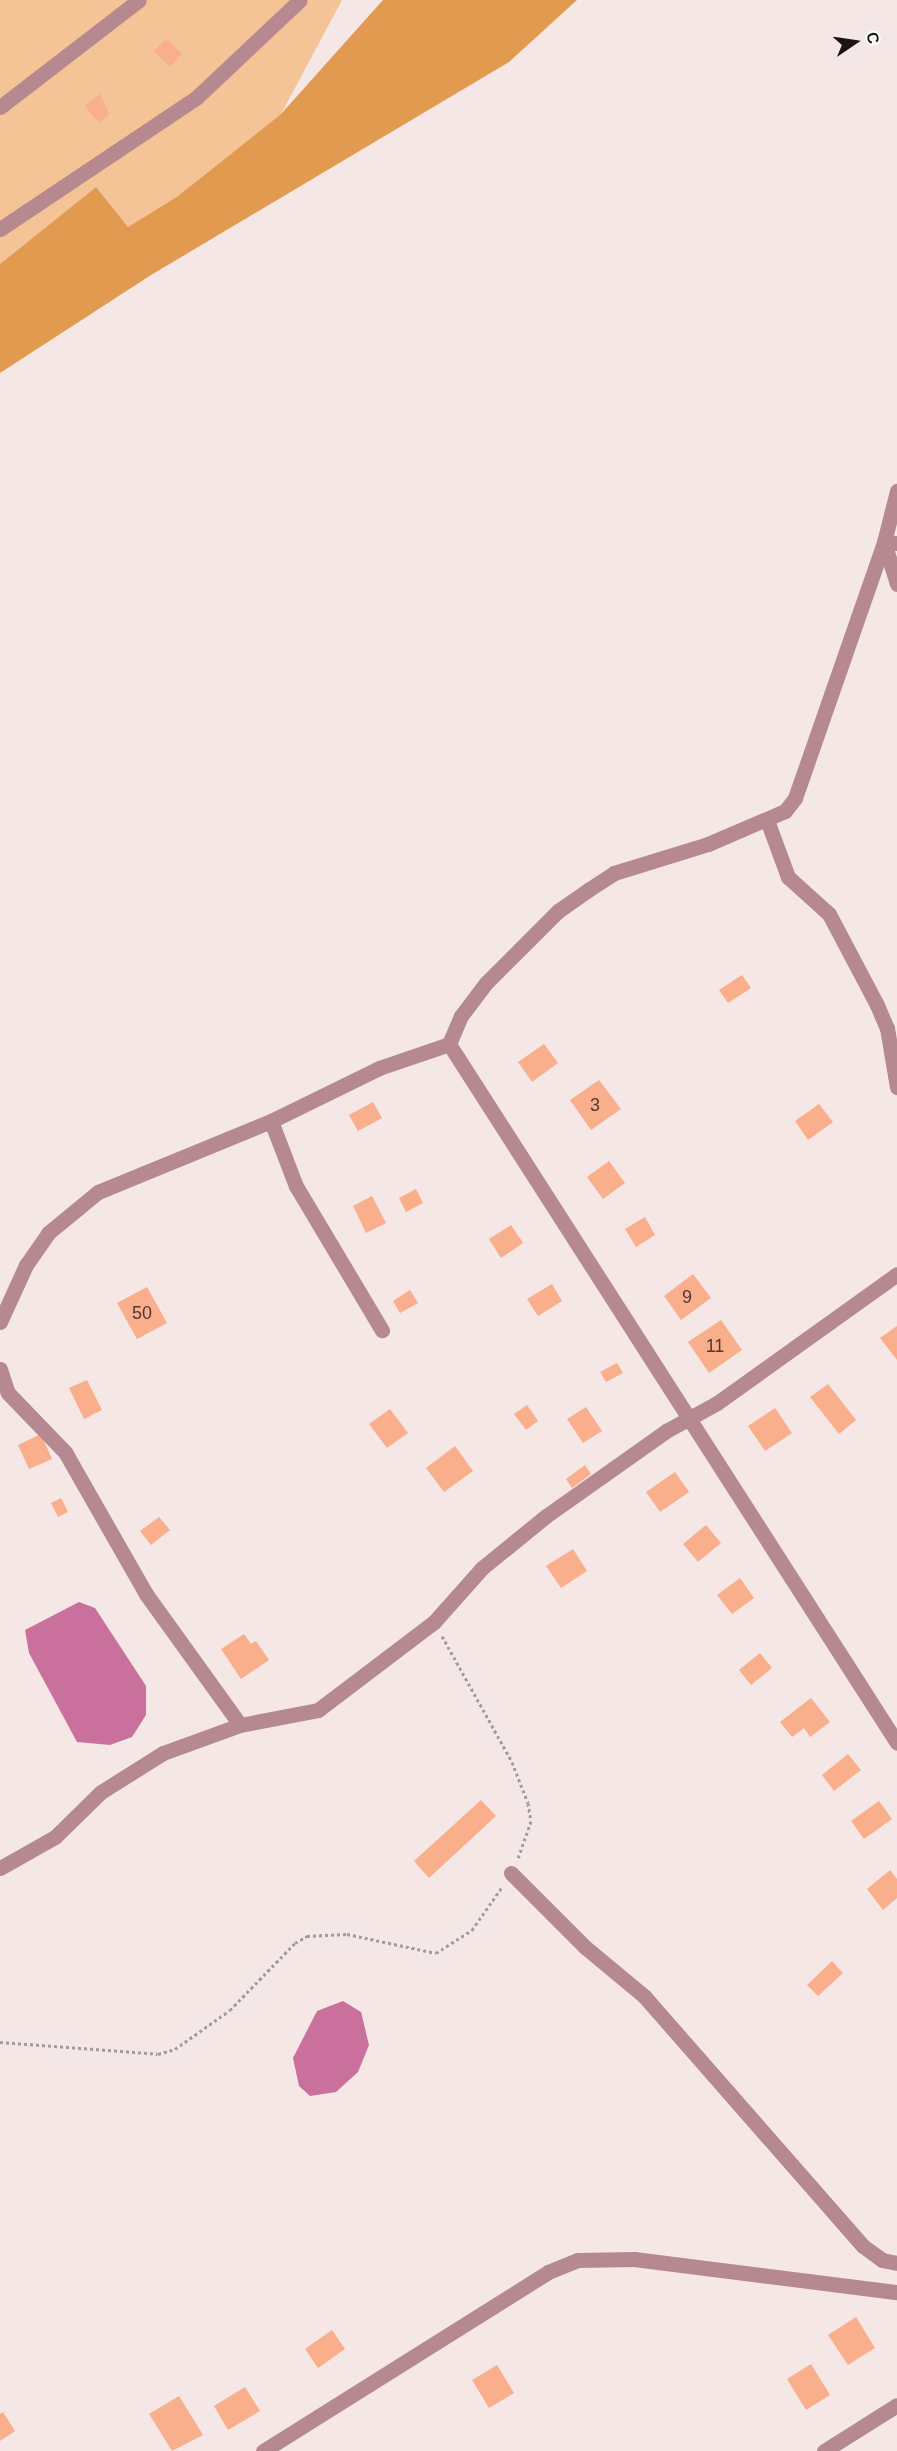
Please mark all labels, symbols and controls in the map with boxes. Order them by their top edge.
north arrow [825,12,885,72]
text: С [863,30,883,45]
house number: 3 [590,1094,600,1116]
house number: 9 [682,1286,692,1308]
house number: 50 [132,1302,152,1324]
house number: 11 [706,1335,724,1357]

